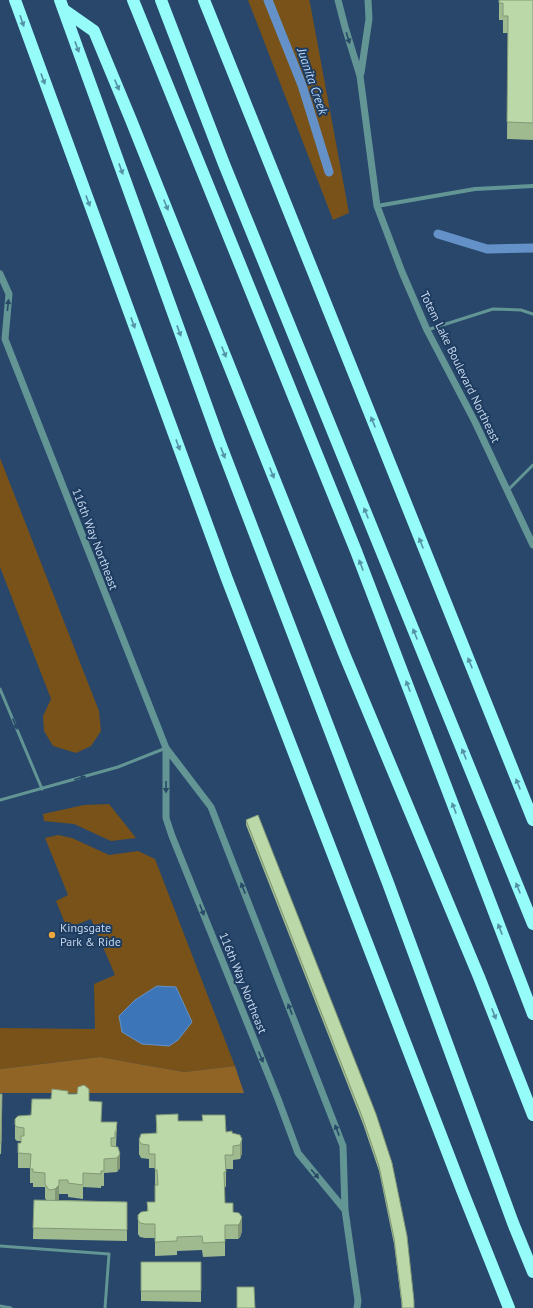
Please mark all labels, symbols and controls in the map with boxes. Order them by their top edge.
one-way arrow [20,16,26,28]
one-way arrow [345,32,351,44]
one-way arrow [74,41,80,53]
water label: Juanita Creek [293,45,332,118]
one-way arrow [41,74,47,86]
one-way arrow [113,79,120,91]
one-way arrow [118,164,124,176]
one-way arrow [86,196,92,208]
one-way arrow [163,200,169,212]
street label: Totem Lake Boulevard Northeast [417,289,504,445]
one-way arrow [5,299,11,311]
one-way arrow [131,318,137,330]
one-way arrow [177,325,183,337]
one-way arrow [221,347,227,358]
one-way arrow [370,417,376,428]
one-way arrow [176,440,182,452]
one-way arrow [221,448,227,460]
one-way arrow [270,467,276,479]
street label: 116th Way Northeast [69,486,122,592]
one-way arrow [363,507,369,519]
one-way arrow [418,536,424,548]
one-way arrow [358,558,364,570]
one-way arrow [412,628,418,639]
one-way arrow [466,657,472,669]
one-way arrow [404,680,410,692]
one-way arrow [12,719,18,730]
one-way arrow [460,748,466,760]
one-way arrow [74,775,86,781]
one-way arrow [515,778,521,790]
one-way arrow [163,781,169,794]
one-way arrow [450,802,456,814]
one-way arrow [515,881,521,893]
one-way arrow [239,882,245,894]
one-way arrow [199,905,205,916]
place label: Kingsgate Park & Ride [60,920,121,949]
one-way arrow [496,923,502,935]
marker: Kingsgate Park & Ride [47,930,57,940]
street label: 116th Way Northeast [216,930,271,1036]
one-way arrow [286,1003,292,1015]
one-way arrow [491,1008,497,1020]
one-way arrow [259,1051,265,1063]
one-way arrow [334,1124,340,1136]
one-way arrow [311,1168,320,1179]

